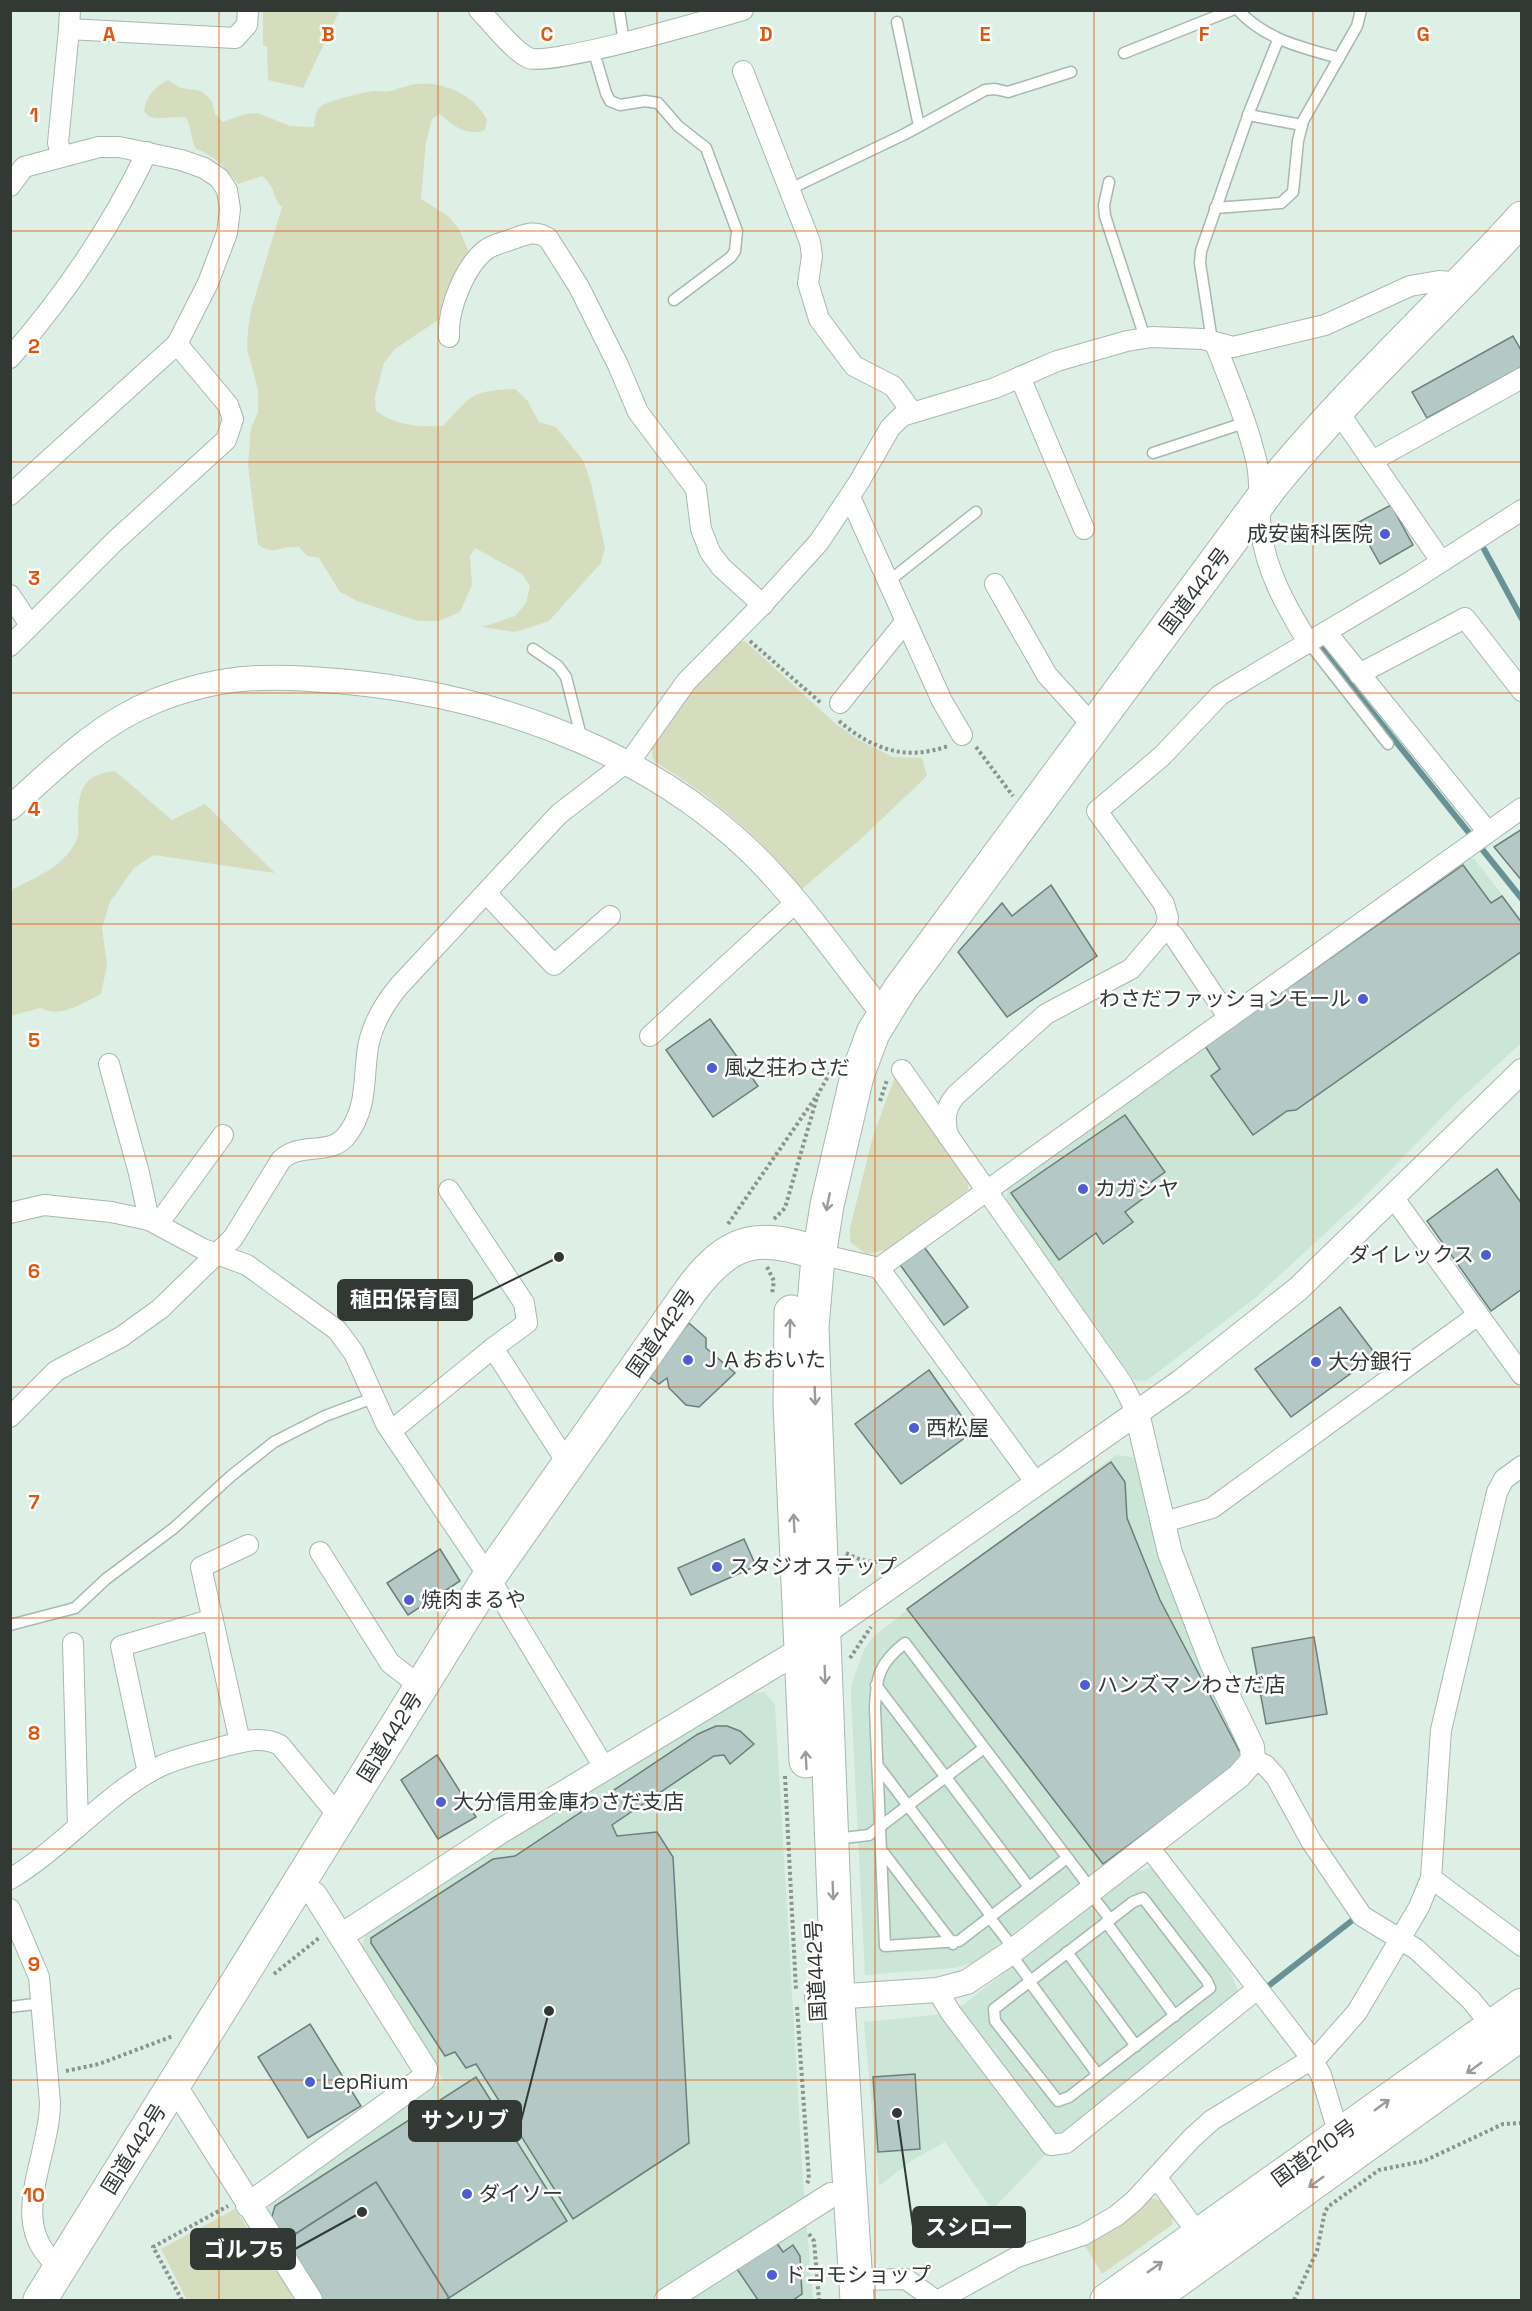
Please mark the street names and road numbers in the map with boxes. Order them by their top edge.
street label: 国道442号 [1153,542,1236,640]
street label: 国道442号 [620,1283,701,1382]
street label: 国道442号 [351,1686,428,1787]
street label: 国道442号 [799,1919,832,2023]
street label: 国道442号 [95,2098,172,2199]
street label: 国道210号 [1266,2113,1361,2192]

